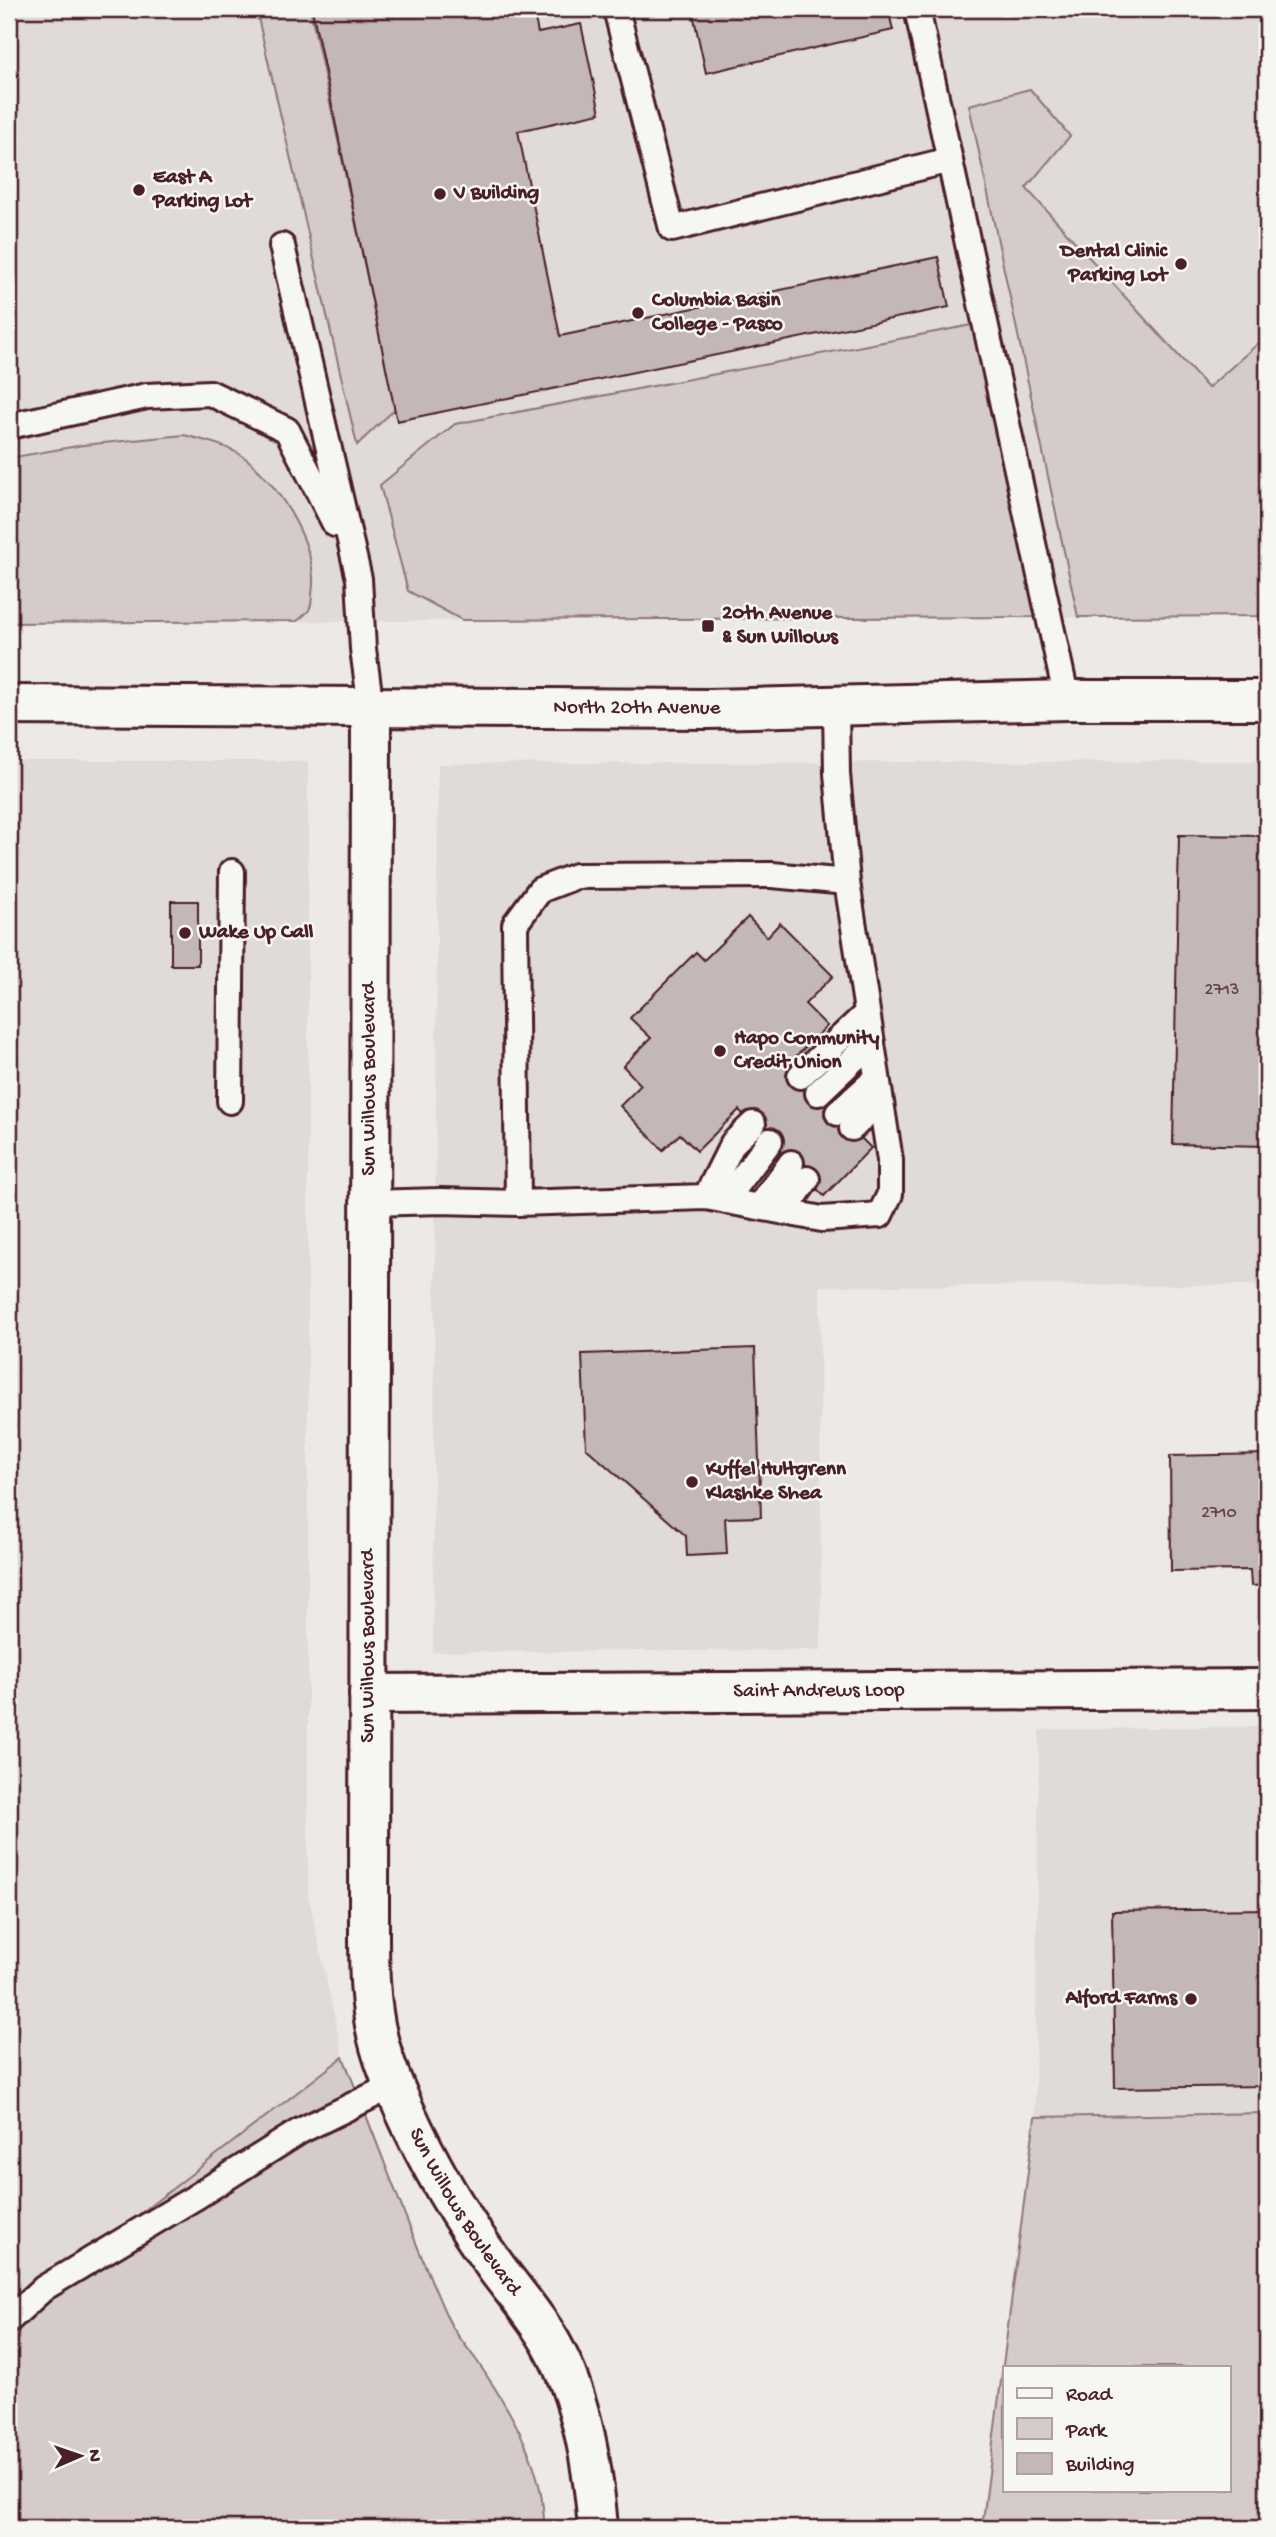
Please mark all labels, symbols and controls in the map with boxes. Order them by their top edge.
place label: East A Parking Lot [152,166,254,215]
marker: East A Parking Lot [131,182,147,198]
place label: V Building [453,182,539,207]
marker: V Building [432,186,448,202]
place label: Dental Clinic Parking Lot [1058,240,1169,289]
marker: Dental Clinic Parking Lot [1173,256,1189,272]
place label: Columbia Basin College - Pasco [651,289,783,338]
marker: Columbia Basin College - Pasco [630,305,646,321]
place label: 20th Avenue & Sun Willows [722,602,839,651]
marker: 20th Avenue & Sun Willows [700,618,716,634]
street label: North 20th Avenue [553,696,722,722]
place label: Wake Up Call [198,921,314,946]
marker: Wake Up Call [177,925,193,941]
street label: Sun Willows Boulevard [358,980,383,1176]
house number: 2713 [1205,980,1239,1001]
place label: Hapo Community Credit Union [733,1027,880,1076]
marker: Hapo Community Credit Union [712,1043,728,1059]
place label: Kuffel Hultgrenn Klashke Shea [705,1458,847,1507]
marker: Kuffel Hultgrenn Klashke Shea [684,1474,700,1490]
house number: 2710 [1201,1503,1237,1524]
street label: Sun Willows Boulevard [357,1547,382,1743]
street label: Saint Andrews Loop [733,1679,905,1704]
place label: Alford Farms [1064,1987,1178,2012]
marker: Alford Farms [1183,1991,1199,2007]
street label: Sun Willows Boulevard [402,2124,527,2303]
legend [1003,2366,1230,2492]
text: Road [1066,2384,1114,2409]
text: Park [1065,2420,1109,2445]
north arrow [46,2422,116,2492]
text: N [82,2449,105,2462]
text: Building [1065,2454,1135,2479]

